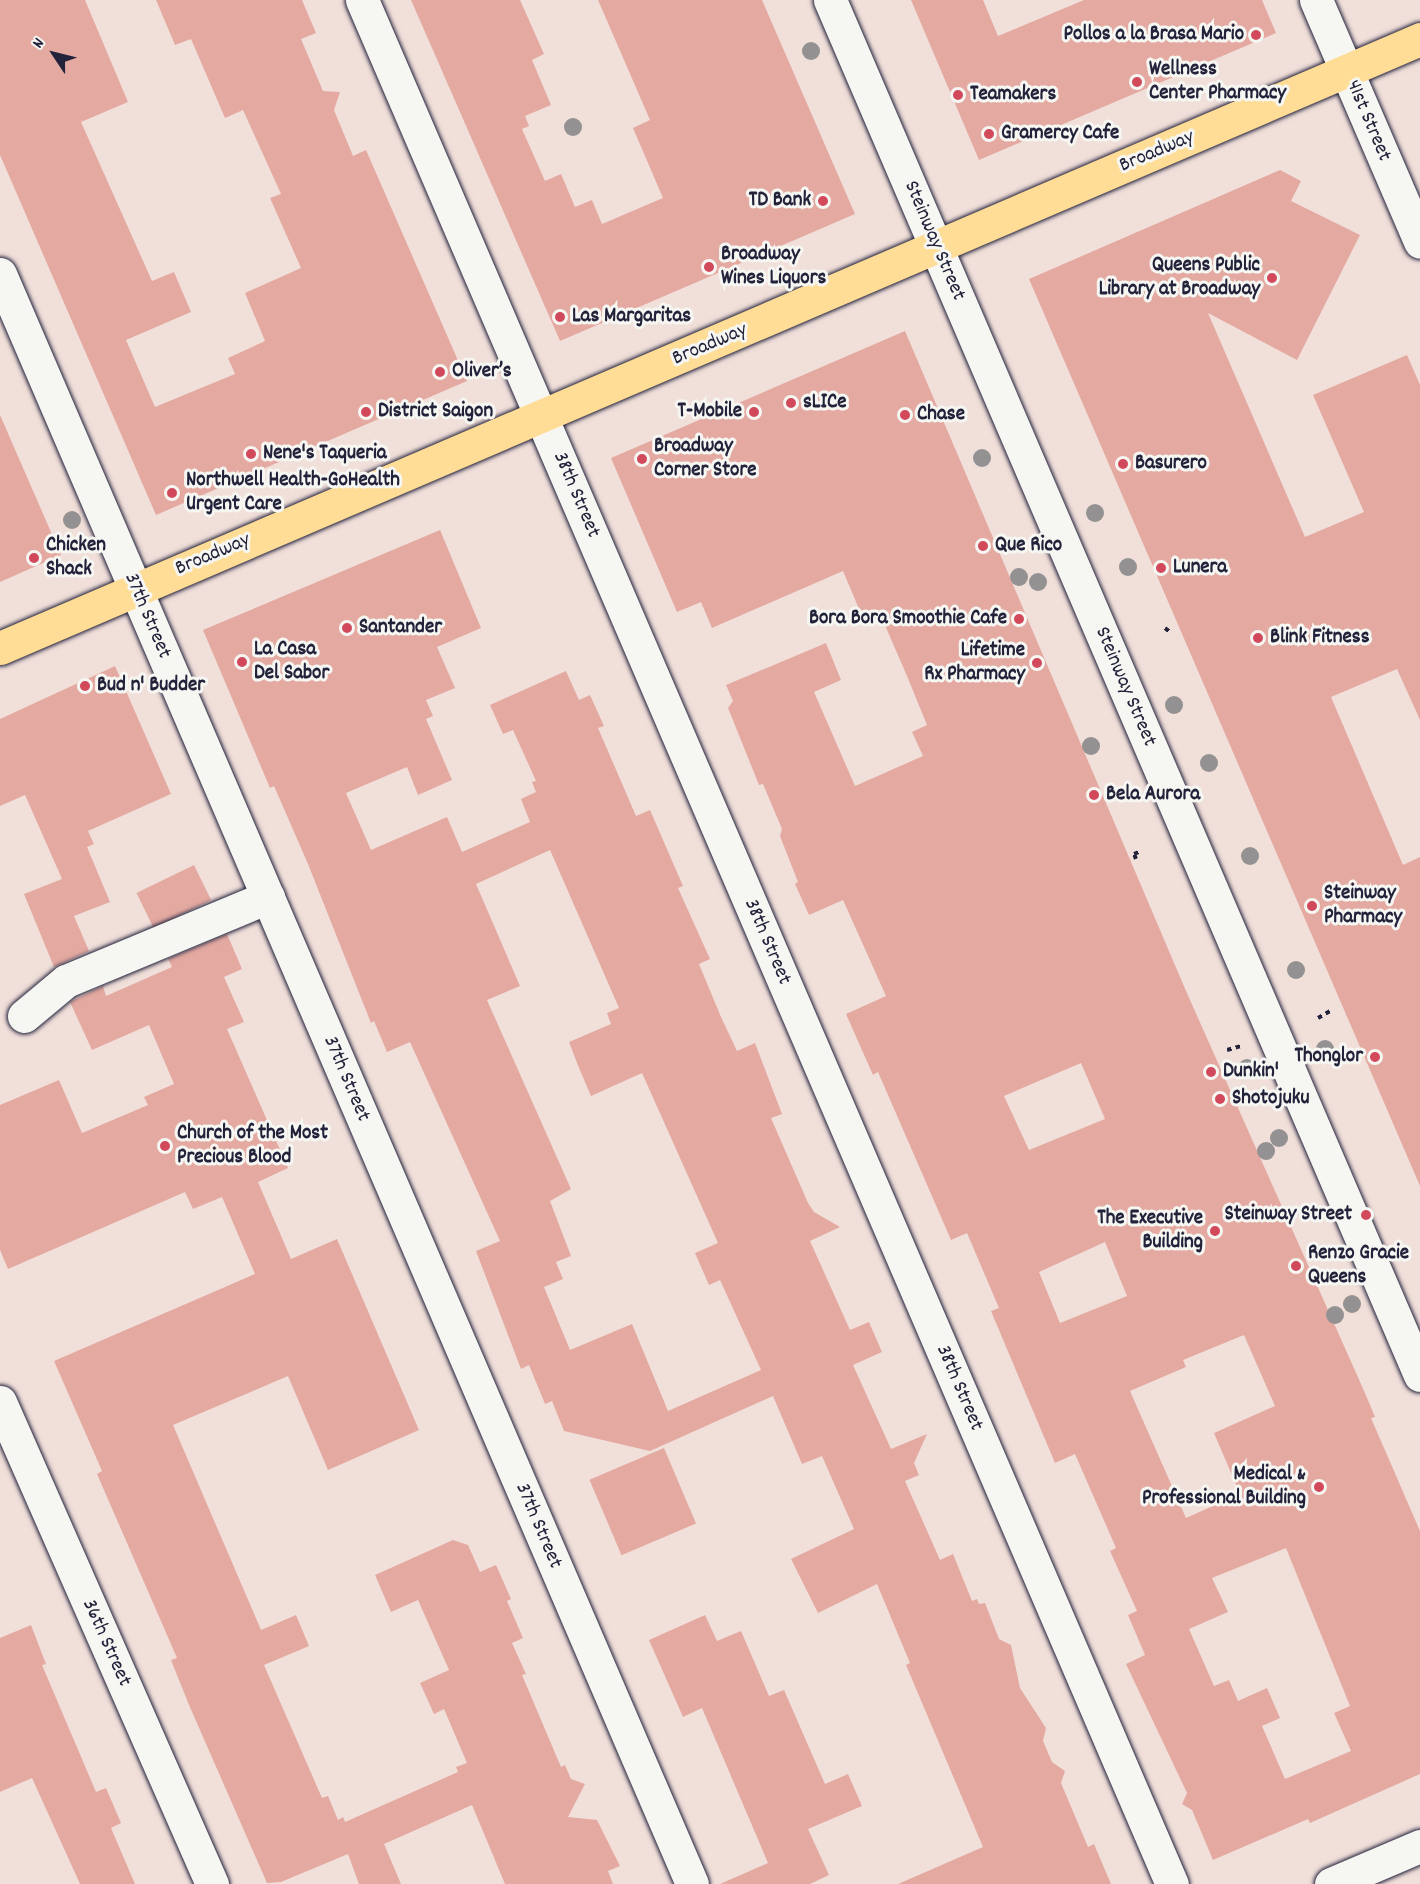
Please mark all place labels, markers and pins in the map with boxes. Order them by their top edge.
place label: Pollos a la Brasa Mario [1064,22,1244,48]
marker: Pollos a la Brasa Mario [1249,28,1263,42]
place label: Wellness Center Pharmacy [1149,57,1286,107]
marker: Wellness Center Pharmacy [1130,75,1144,89]
place label: Teamakers [970,82,1056,108]
marker: Teamakers [951,88,965,102]
place label: Gramercy Cafe [1001,121,1119,147]
marker: Gramercy Cafe [982,127,996,141]
place label: TD Bank [749,188,811,214]
marker: TD Bank [816,194,830,208]
place label: Broadway Wines Liquors [721,242,826,292]
place label: Queens Public Library at Broadway [1099,253,1260,303]
marker: Broadway Wines Liquors [702,260,716,274]
marker: Queens Public Library at Broadway [1265,271,1279,285]
place label: Las Margaritas [572,304,691,330]
marker: Las Margaritas [553,310,567,324]
place label: Oliver’s [452,359,512,385]
marker: Oliver’s [433,365,447,379]
place label: sLICe [803,390,847,416]
marker: sLICe [784,396,798,410]
place label: District Saigon [378,399,493,425]
place label: T-Mobile [678,399,742,425]
place label: Chase [917,402,965,428]
marker: District Saigon [359,405,373,419]
marker: T-Mobile [747,405,761,419]
marker: Chase [898,408,912,422]
place label: Broadway Corner Store [654,434,756,484]
place label: Nene's Taqueria [263,441,387,467]
marker: Nene's Taqueria [244,447,258,461]
place label: Basurero [1135,451,1207,477]
marker: Broadway Corner Store [635,452,649,466]
marker: Basurero [1116,457,1130,471]
place label: Northwell Health-GoHealth Urgent Care [186,468,400,518]
marker: Northwell Health-GoHealth Urgent Care [163,484,181,502]
place label: Chicken Shack [46,533,106,583]
place label: Que Rico [995,533,1062,559]
marker: Que Rico [976,539,990,553]
marker: Chicken Shack [27,551,41,565]
place label: Lunera [1173,555,1227,581]
marker: Lunera [1154,561,1168,575]
place label: Bora Bora Smoothie Cafe [809,606,1007,632]
marker: Bora Bora Smoothie Cafe [1012,612,1026,626]
place label: Santander [359,615,442,641]
marker: Santander [340,621,354,635]
place label: Blink Fitness [1270,625,1369,651]
marker: Blink Fitness [1251,631,1265,645]
place label: La Casa Del Sabor [254,637,329,687]
place label: Lifetime Rx Pharmacy [924,638,1025,688]
marker: La Casa Del Sabor [235,655,249,669]
marker: Lifetime Rx Pharmacy [1030,656,1044,670]
place label: Bud n' Budder [97,673,205,699]
marker: Bud n' Budder [78,679,92,693]
place label: Bela Aurora [1106,782,1200,808]
marker: Bela Aurora [1087,788,1101,802]
place label: Steinway Pharmacy [1324,881,1402,931]
marker: Steinway Pharmacy [1305,899,1319,913]
place label: Thonglor [1295,1044,1363,1070]
marker: Thonglor [1368,1050,1382,1064]
place label: Dunkin' [1223,1059,1279,1085]
marker: Dunkin' [1204,1065,1218,1079]
place label: Shotojuku [1232,1086,1310,1112]
marker: Shotojuku [1213,1092,1227,1106]
place label: Church of the Most Precious Blood [177,1121,328,1171]
marker: Church of the Most Precious Blood [158,1139,172,1153]
place label: Steinway Street [1224,1202,1352,1228]
place label: The Executive Building [1097,1206,1203,1256]
marker: Steinway Street [1357,1206,1375,1224]
marker: The Executive Building [1208,1224,1222,1238]
place label: Renzo Gracie Queens [1308,1241,1409,1291]
marker: Renzo Gracie Queens [1289,1259,1303,1273]
place label: Medical & Professional Building [1142,1462,1306,1512]
marker: Medical & Professional Building [1310,1478,1328,1496]

